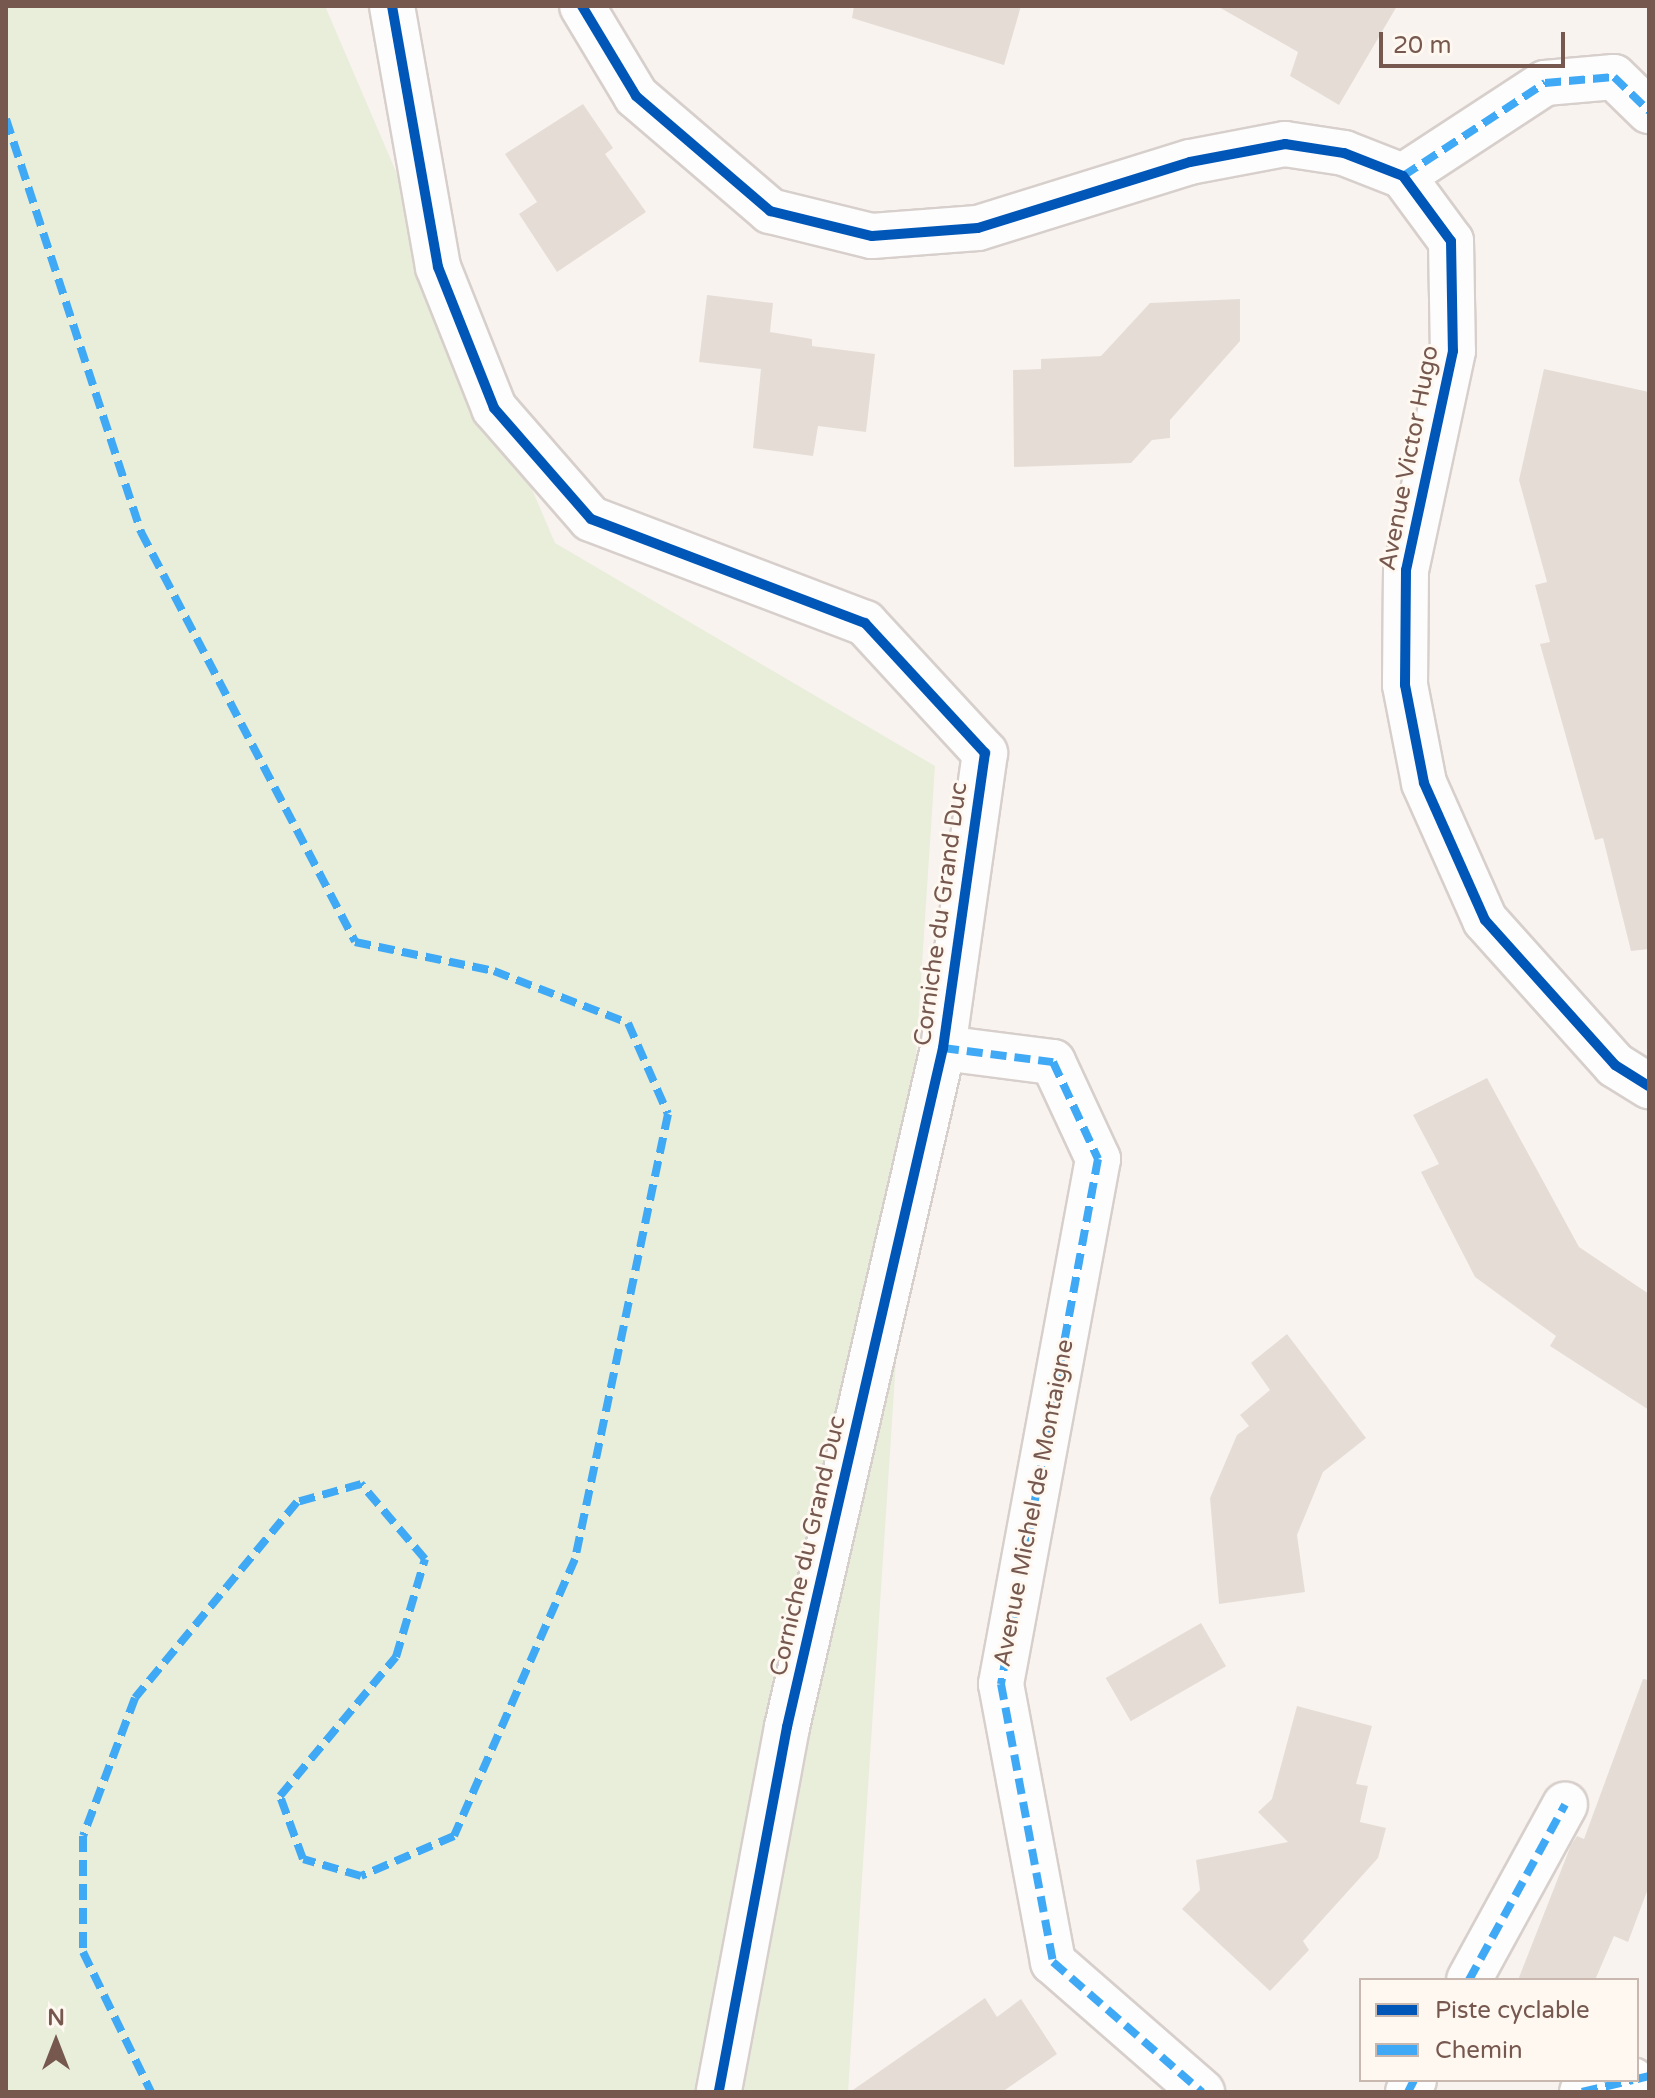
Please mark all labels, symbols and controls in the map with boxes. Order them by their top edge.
scale bar [1383,16,1569,66]
text: 20 m [1393,31,1451,60]
street label: Avenue Victor Hugo [1373,343,1445,573]
street label: Corniche du Grand Duc [908,780,974,1048]
street label: Avenue Michel de Montaigne [988,1337,1080,1669]
street label: Corniche du Grand Duc [764,1413,852,1679]
legend [1359,1978,1639,2082]
text: Piste cyclable [1435,1996,1590,2025]
north arrow [16,2002,96,2082]
text: N [47,2005,65,2031]
text: Chemin [1435,2036,1523,2065]

